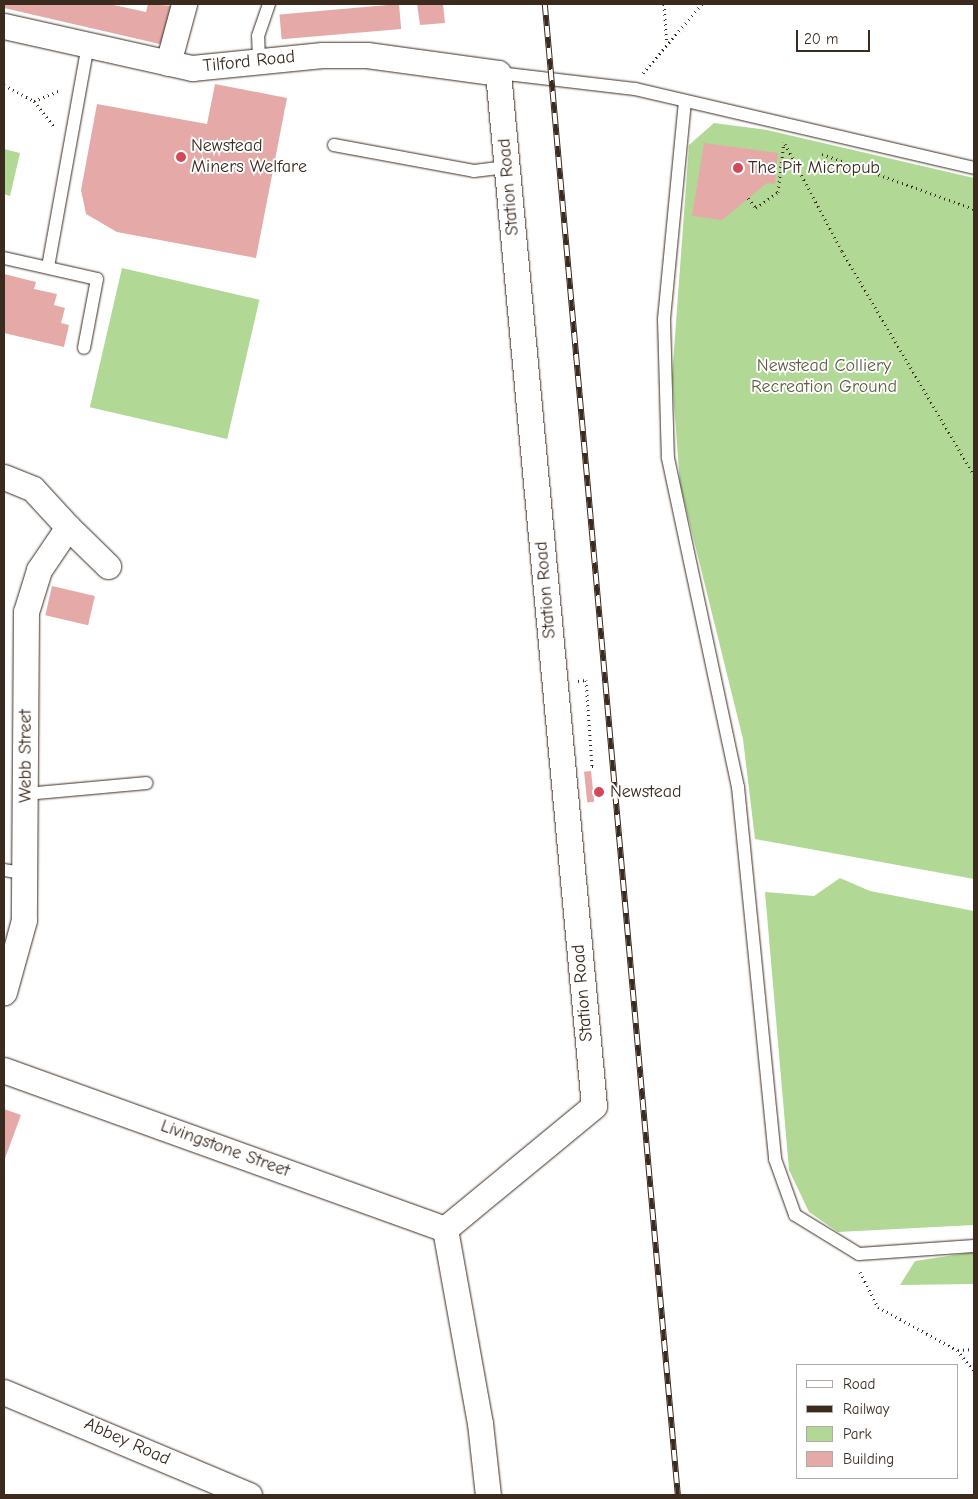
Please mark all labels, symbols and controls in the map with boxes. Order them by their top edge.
scale bar [798,20,872,52]
text: 20 m [804,30,838,48]
street label: Tilford Road [202,46,296,78]
place label: Newstead Miners Welfare [191,136,307,178]
street label: Station Road [494,138,524,236]
marker: Newstead Miners Welfare [175,151,187,163]
place label: The Pit Micropub [748,157,880,179]
marker: The Pit Micropub [732,162,744,174]
park label: Newstead Colliery Recreation Ground [751,356,897,398]
street label: Station Road [531,541,561,639]
street label: Webb Street [15,709,37,803]
place label: Newstead [610,781,682,803]
marker: Newstead [592,785,606,799]
street label: Station Road [568,944,598,1042]
street label: Livingstone Street [157,1116,293,1182]
legend [796,1364,958,1479]
text: Road [843,1375,875,1393]
text: Railway [843,1400,889,1418]
street label: Abbey Road [81,1413,173,1471]
text: Park [843,1425,872,1443]
text: Building [843,1450,894,1468]

